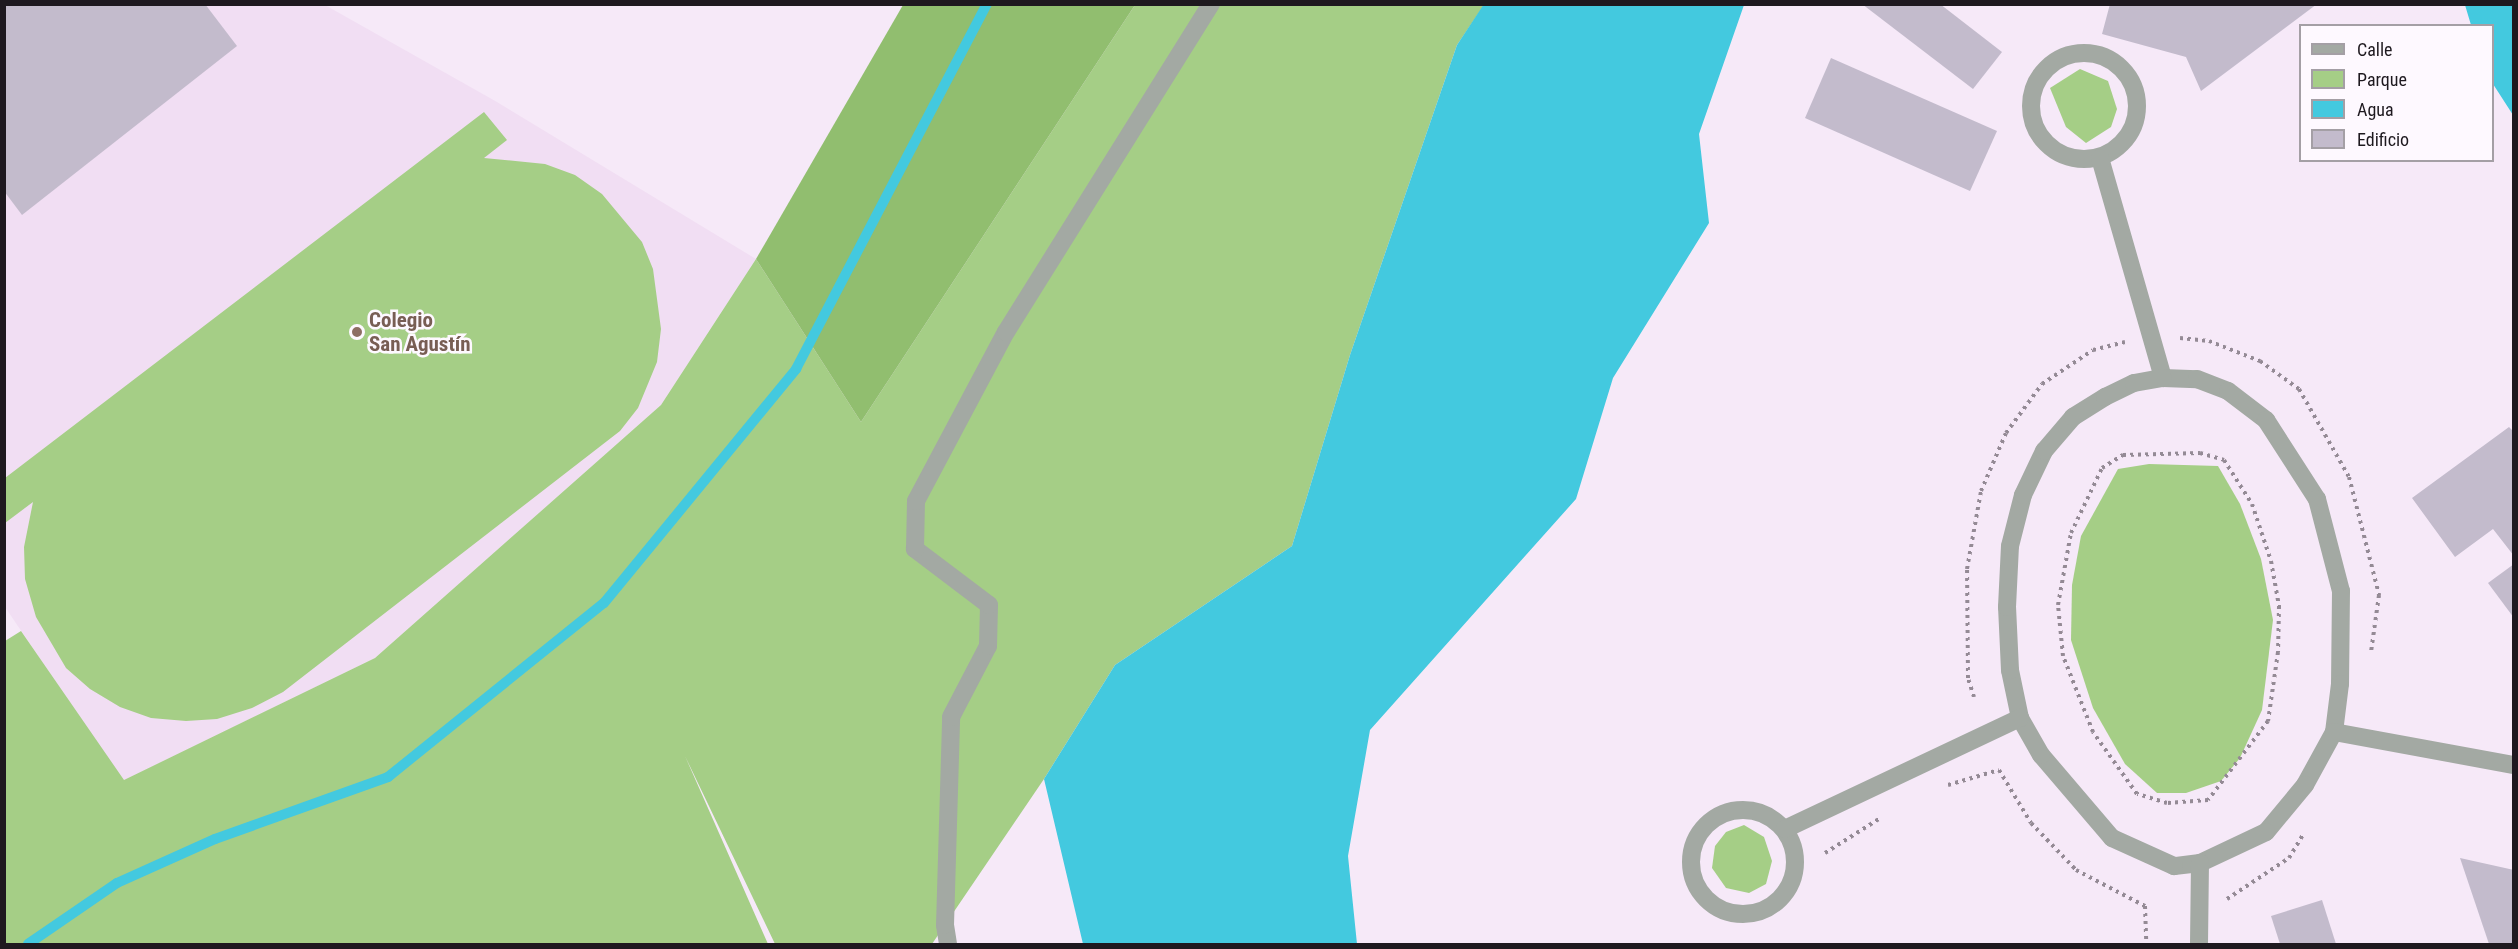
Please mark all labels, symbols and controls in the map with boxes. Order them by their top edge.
legend [2299,24,2494,162]
text: Calle [2357,39,2393,60]
text: Parque [2357,69,2407,90]
text: Agua [2357,99,2394,120]
text: Edificio [2357,129,2409,150]
place label: Colegio San Agustín [369,307,471,357]
marker: Colegio San Agustín [350,325,364,339]

